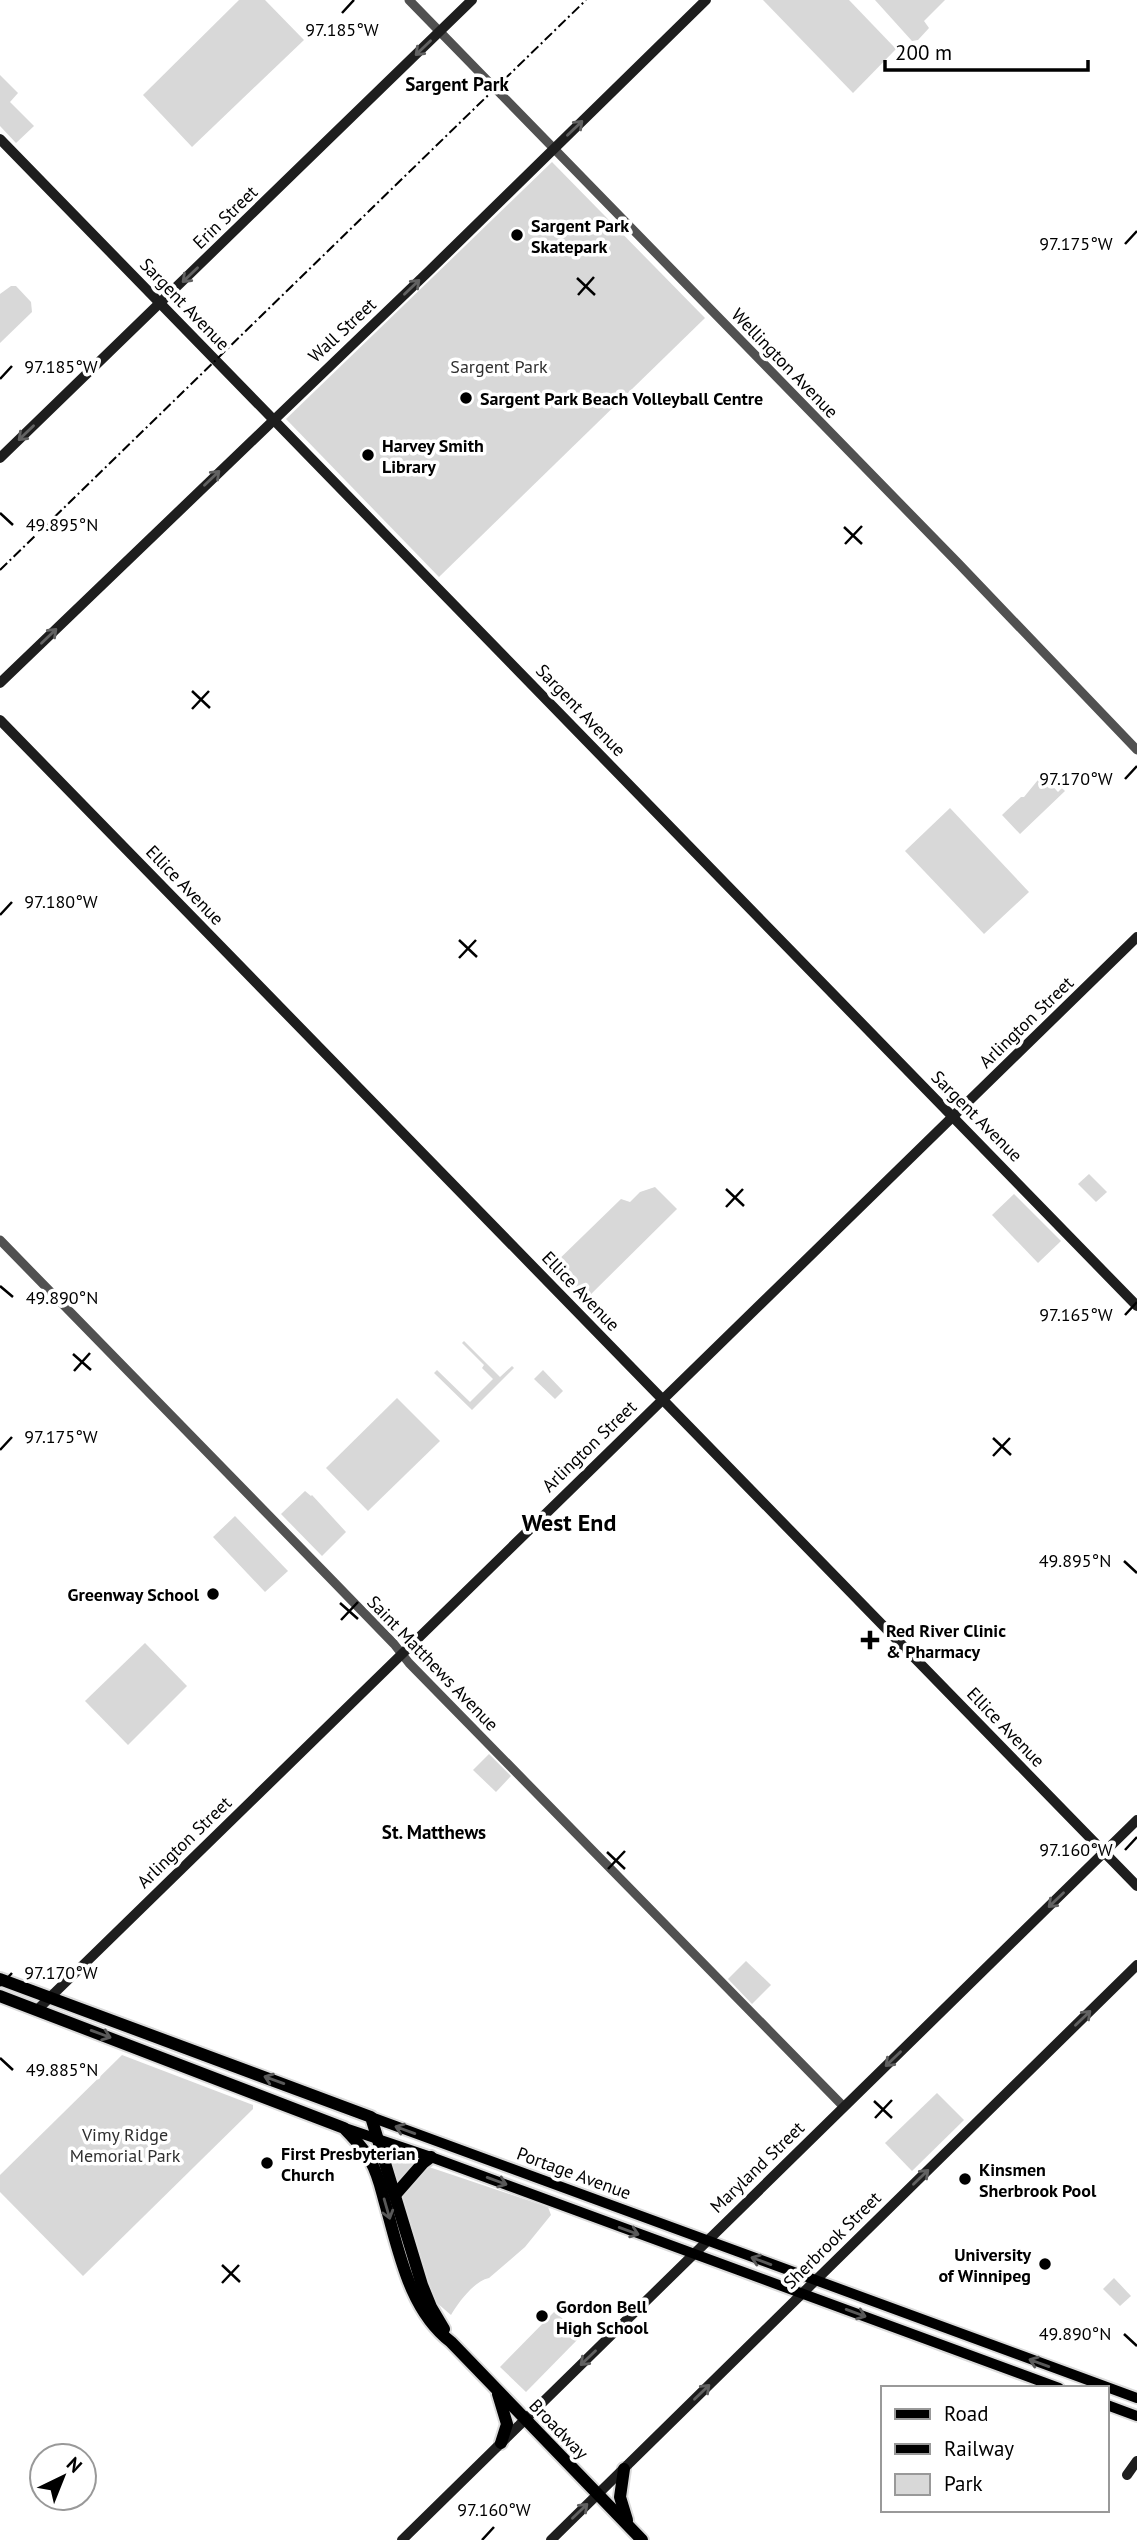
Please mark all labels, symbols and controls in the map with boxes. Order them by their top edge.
text: 97.185°W [305,18,379,41]
scale bar [885,28,1088,72]
one-way arrow [415,39,432,56]
text: 200 m [895,39,952,66]
district label: Sargent Park [405,72,509,96]
one-way arrow [566,119,583,136]
street label: Erin Street [188,181,262,253]
place label: Sargent Park Skatepark [531,214,629,258]
marker: Sargent Park Skatepark [509,227,525,243]
text: 97.175°W [1039,232,1113,255]
street label: Sargent Avenue [135,253,235,355]
one-way arrow [182,266,199,283]
one-way arrow [404,278,421,295]
street label: Wall Street [303,293,381,367]
street label: Wellington Avenue [727,303,843,423]
text: 97.185°W [24,355,98,378]
park label: Sargent Park [450,355,548,378]
place label: Sargent Park Beach Volleyball Centre [480,387,763,410]
marker: Sargent Park Beach Volleyball Centre [458,390,474,406]
one-way arrow [18,424,36,441]
place label: Harvey Smith Library [382,434,484,478]
marker: Harvey Smith Library [360,447,376,463]
one-way arrow [204,469,221,486]
text: 49.895°N [26,513,98,536]
one-way arrow [40,628,57,645]
street label: Sargent Avenue [531,659,631,761]
text: 97.170°W [1039,767,1113,790]
street label: Ellice Avenue [141,840,229,930]
text: 97.180°W [24,890,98,913]
street label: Arlington Street [974,971,1078,1073]
street label: Sargent Avenue [927,1066,1027,1166]
street label: Ellice Avenue [537,1246,625,1336]
text: 49.890°N [26,1286,98,1309]
text: 97.165°W [1039,1303,1113,1326]
street label: Arlington Street [537,1395,641,1497]
text: 97.175°W [24,1425,98,1448]
district label: West End [522,1507,616,1538]
text: 49.895°N [1039,1549,1111,1572]
place label: Greenway School [68,1583,200,1606]
marker: Greenway School [205,1586,221,1602]
street label: Saint Matthews Avenue [362,1590,504,1736]
place label: Red River Clinic & Pharmacy [886,1619,1006,1663]
marker: Red River Clinic & Pharmacy [860,1630,880,1650]
street label: Ellice Avenue [962,1682,1050,1772]
street label: Arlington Street [132,1791,236,1893]
district label: St. Matthews [382,1820,486,1844]
text: 97.160°W [1039,1838,1113,1861]
one-way arrow [1047,1891,1064,1908]
text: 97.170°W [24,1961,98,1984]
one-way arrow [1074,2009,1091,2026]
one-way arrow [89,2028,111,2041]
one-way arrow [885,2050,902,2067]
text: 49.885°N [26,2058,98,2081]
one-way arrow [263,2073,285,2086]
street label: Maryland Street [705,2116,809,2218]
park label: Vimy Ridge Memorial Park [70,2123,181,2167]
one-way arrow [395,2123,417,2135]
place label: First Presbyterian Church [281,2142,416,2186]
street label: Portage Avenue [514,2142,634,2204]
marker: First Presbyterian Church [259,2155,275,2171]
place label: Kinsmen Sherbrook Pool [979,2158,1097,2202]
one-way arrow [912,2169,929,2186]
marker: Kinsmen Sherbrook Pool [957,2171,973,2187]
one-way arrow [485,2176,507,2188]
street label: Sherbrook Street [778,2186,886,2294]
one-way arrow [381,2197,394,2219]
one-way arrow [618,2226,640,2238]
place label: University of Winnipeg [938,2243,1031,2287]
one-way arrow [750,2254,772,2266]
marker: University of Winnipeg [1037,2256,1053,2272]
place label: Gordon Bell High School [556,2295,649,2339]
marker: Gordon Bell High School [534,2308,550,2324]
one-way arrow [844,2308,866,2320]
text: 49.890°N [1039,2322,1111,2345]
one-way arrow [579,2350,596,2367]
one-way arrow [1029,2356,1051,2368]
one-way arrow [693,2384,710,2401]
legend [881,2386,1109,2512]
street label: Broadway [525,2394,594,2465]
text: Road [944,2400,988,2427]
text: Railway [944,2435,1014,2462]
north arrow [28,2442,98,2512]
text: N [62,2452,87,2478]
text: Park [944,2470,983,2497]
text: 97.160°W [457,2498,531,2521]
one-way arrow [572,2503,589,2520]

